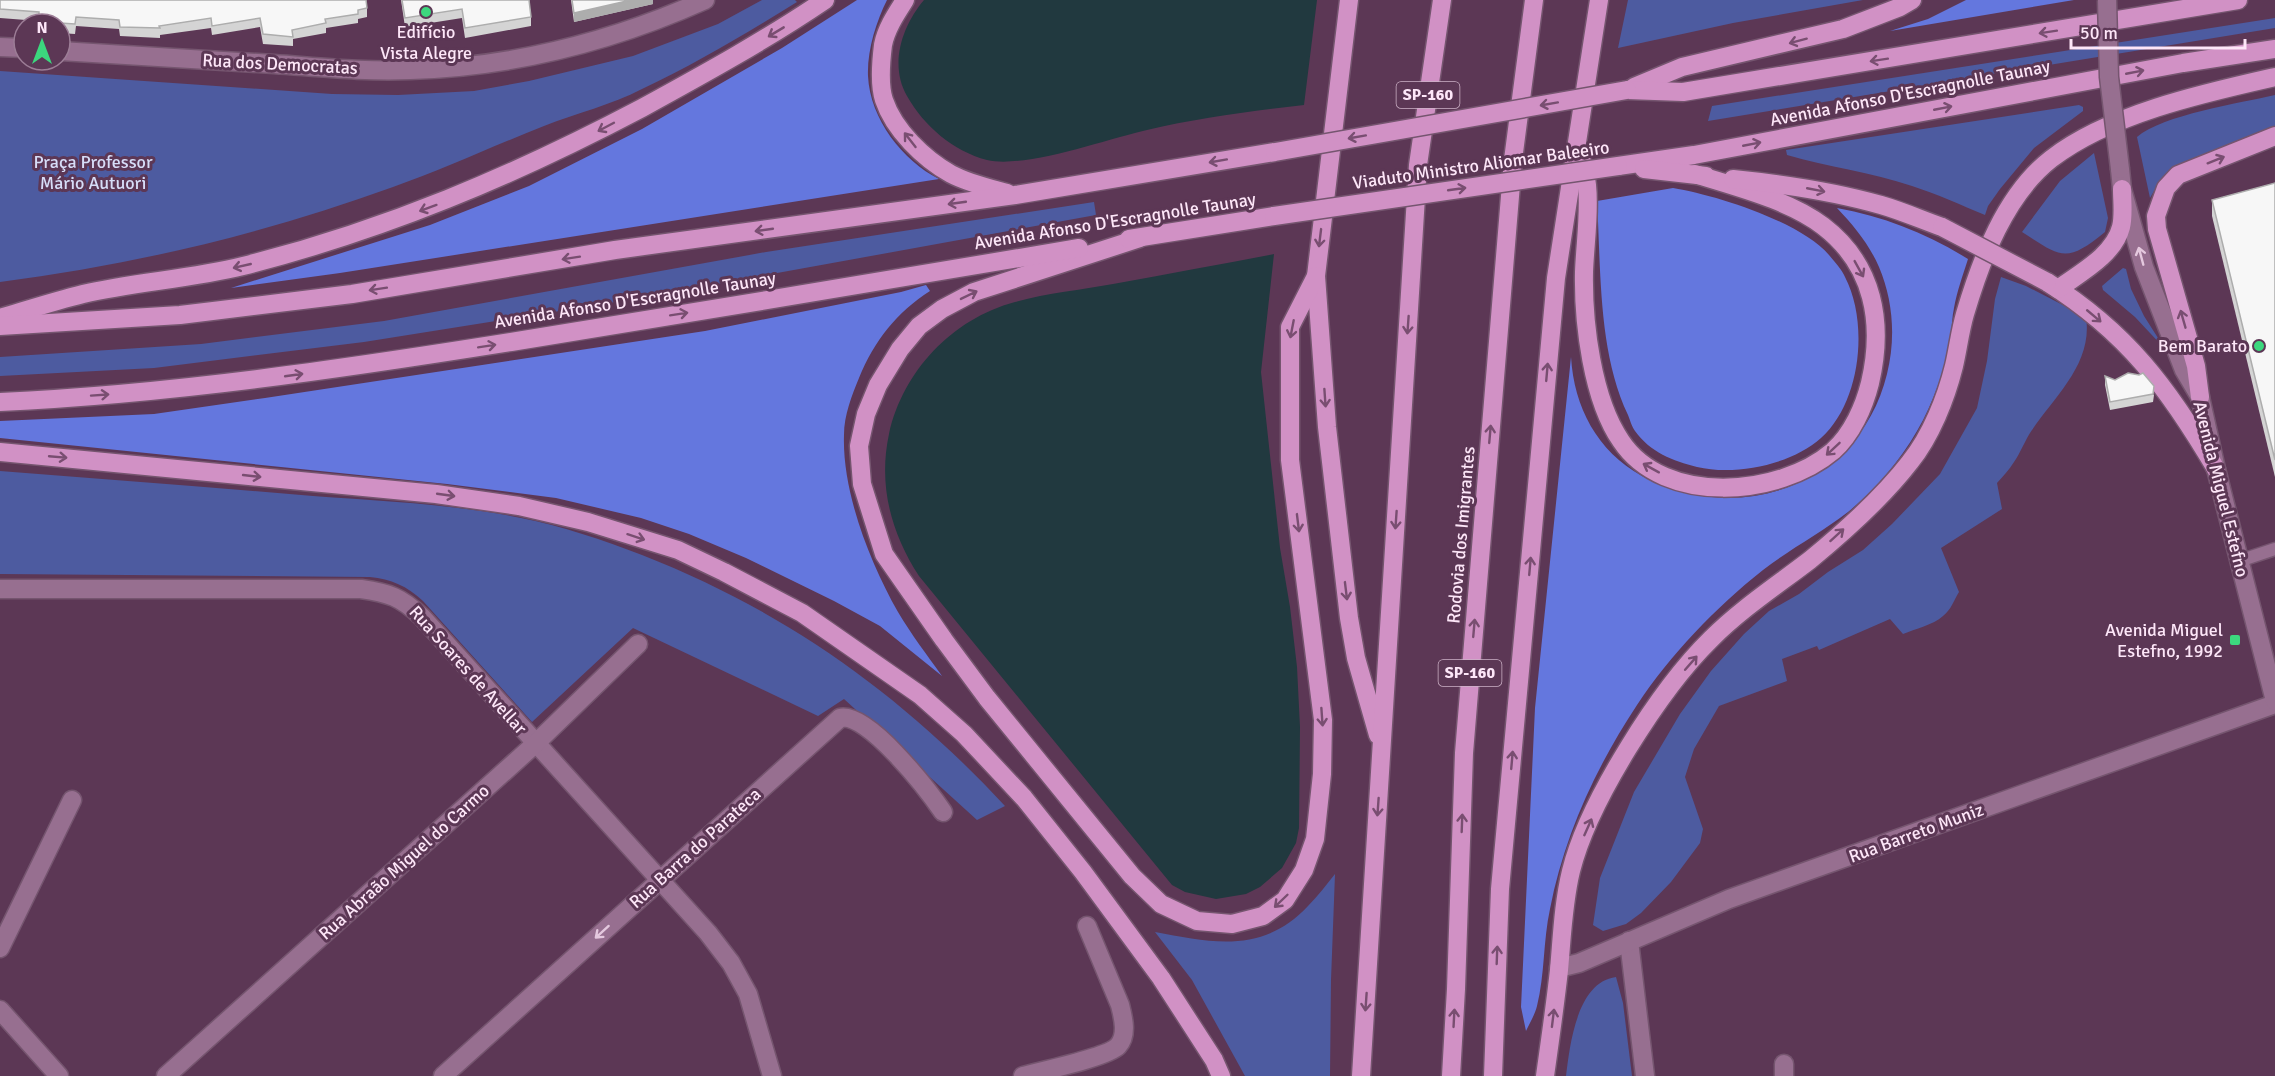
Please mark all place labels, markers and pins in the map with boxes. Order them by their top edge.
marker: Edifício Vista Alegre [419,5,433,19]
place label: Edifício Vista Alegre [380,21,472,64]
place label: Bem Barato [2158,335,2247,357]
marker: Bem Barato [2252,339,2266,353]
place label: Avenida Miguel Estefno, 1992 [2105,619,2223,662]
marker: Avenida Miguel Estefno, 1992 [2228,633,2242,647]

